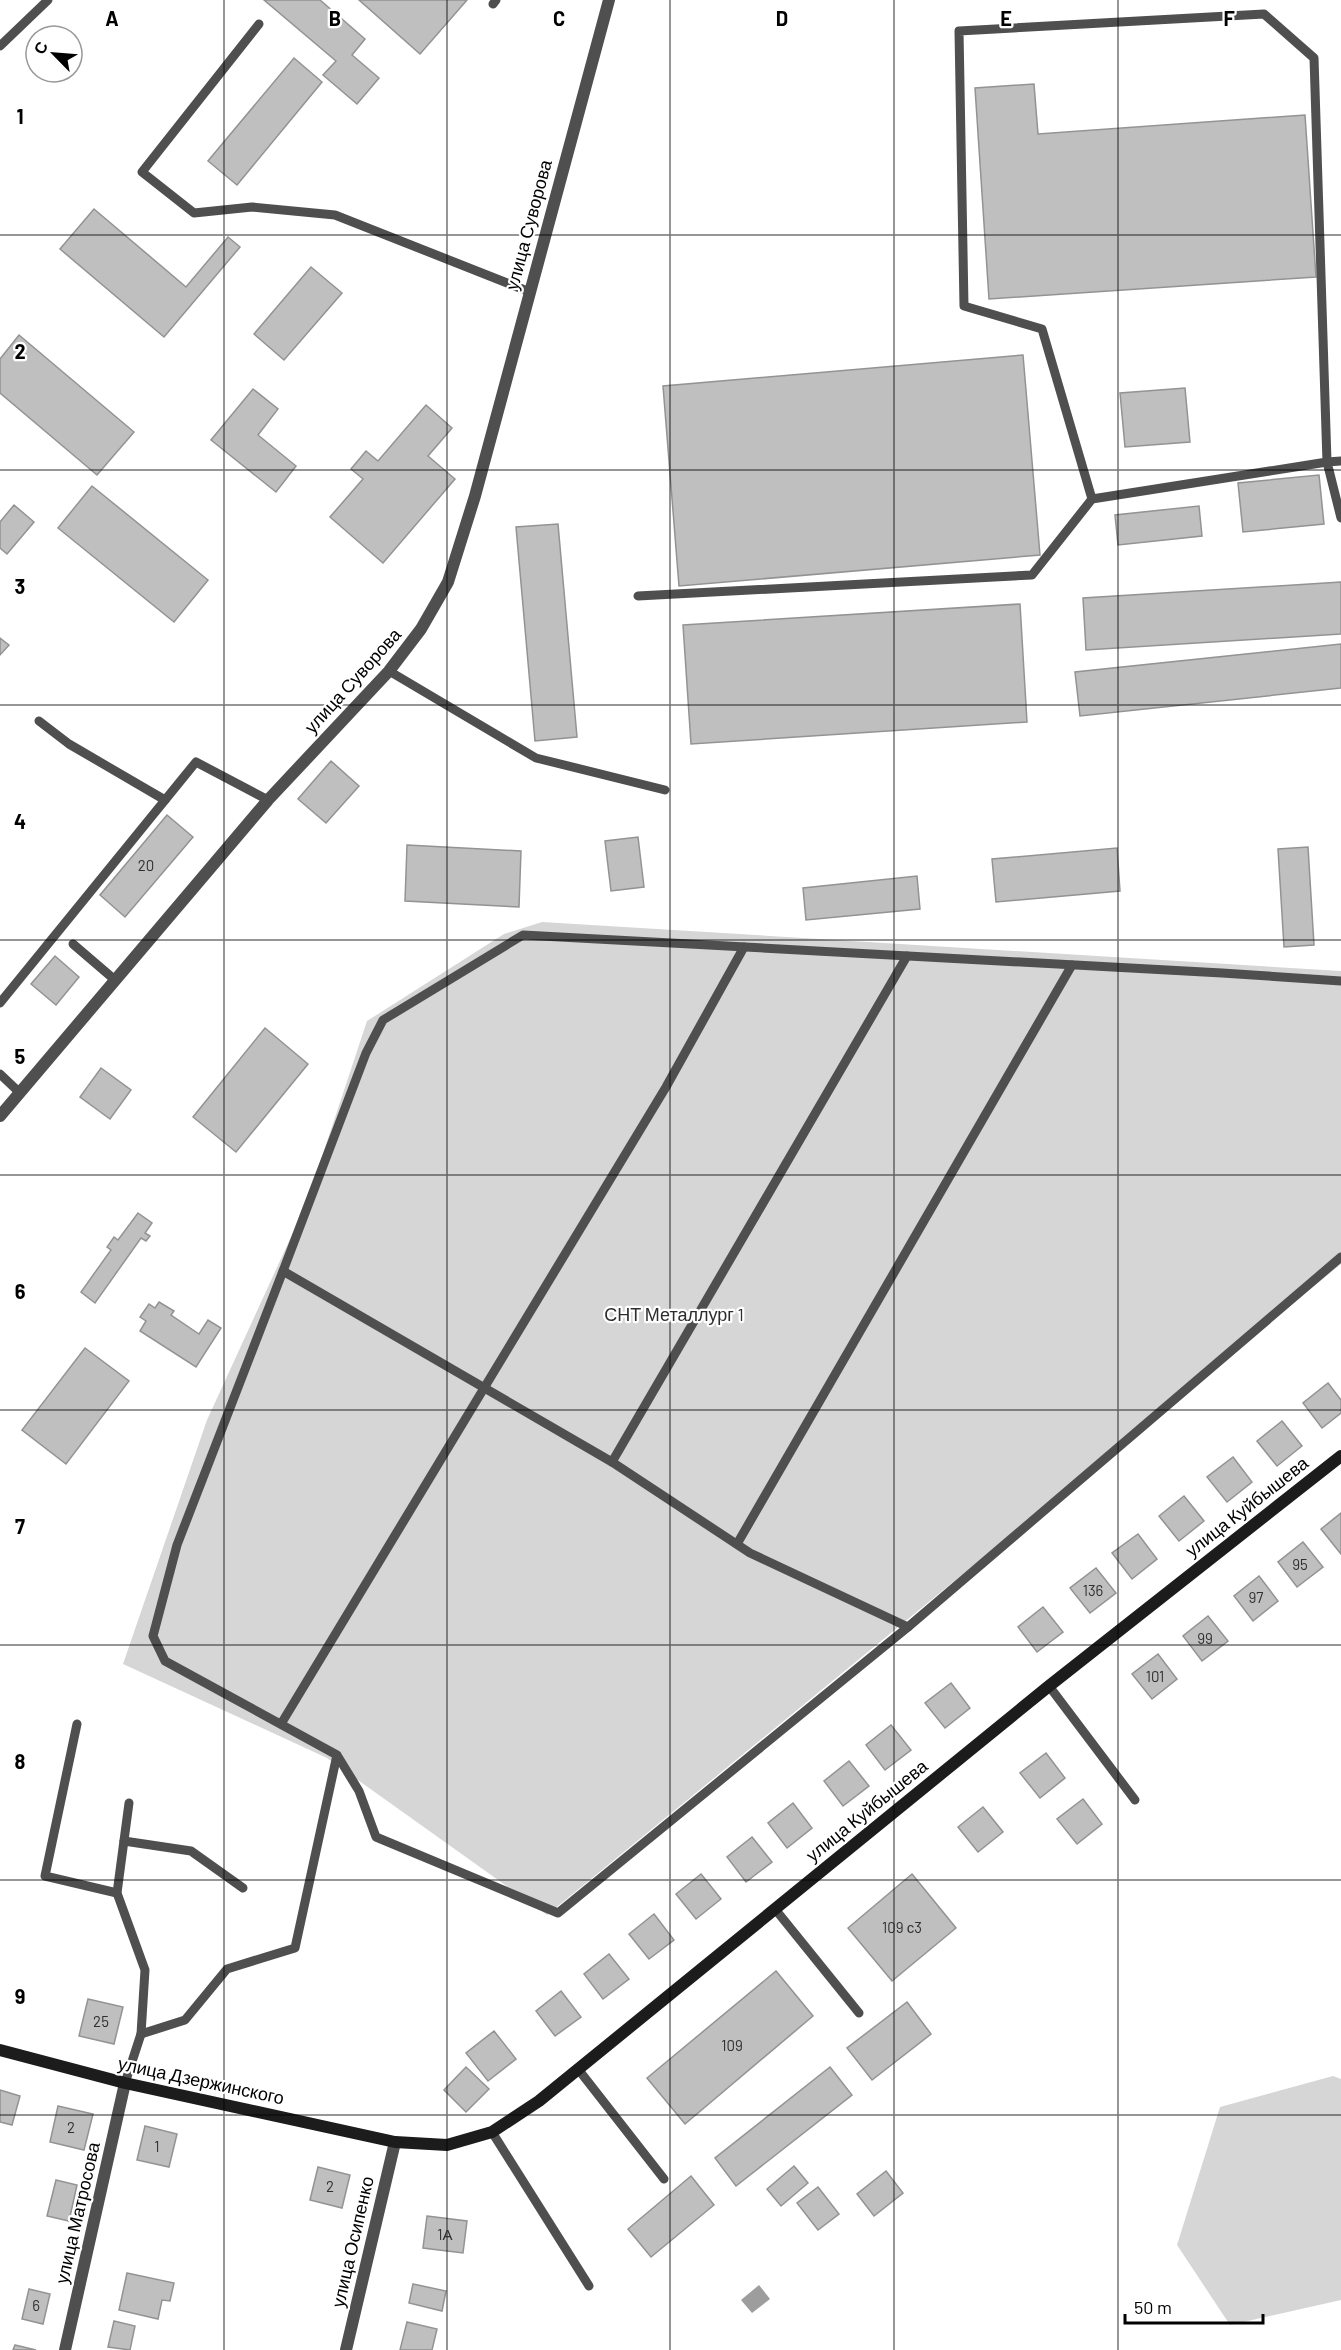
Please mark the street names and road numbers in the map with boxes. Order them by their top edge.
street label: улица Суворова [500,156,556,292]
street label: улица Суворова [299,623,406,737]
street label: улица Куйбышева [1181,1451,1313,1561]
street label: улица Куйбышева [801,1754,932,1866]
street label: улица Дзержинского [116,2052,286,2108]
street label: улица Матросова [50,2139,104,2286]
street label: улица Осипенко [326,2174,378,2310]

